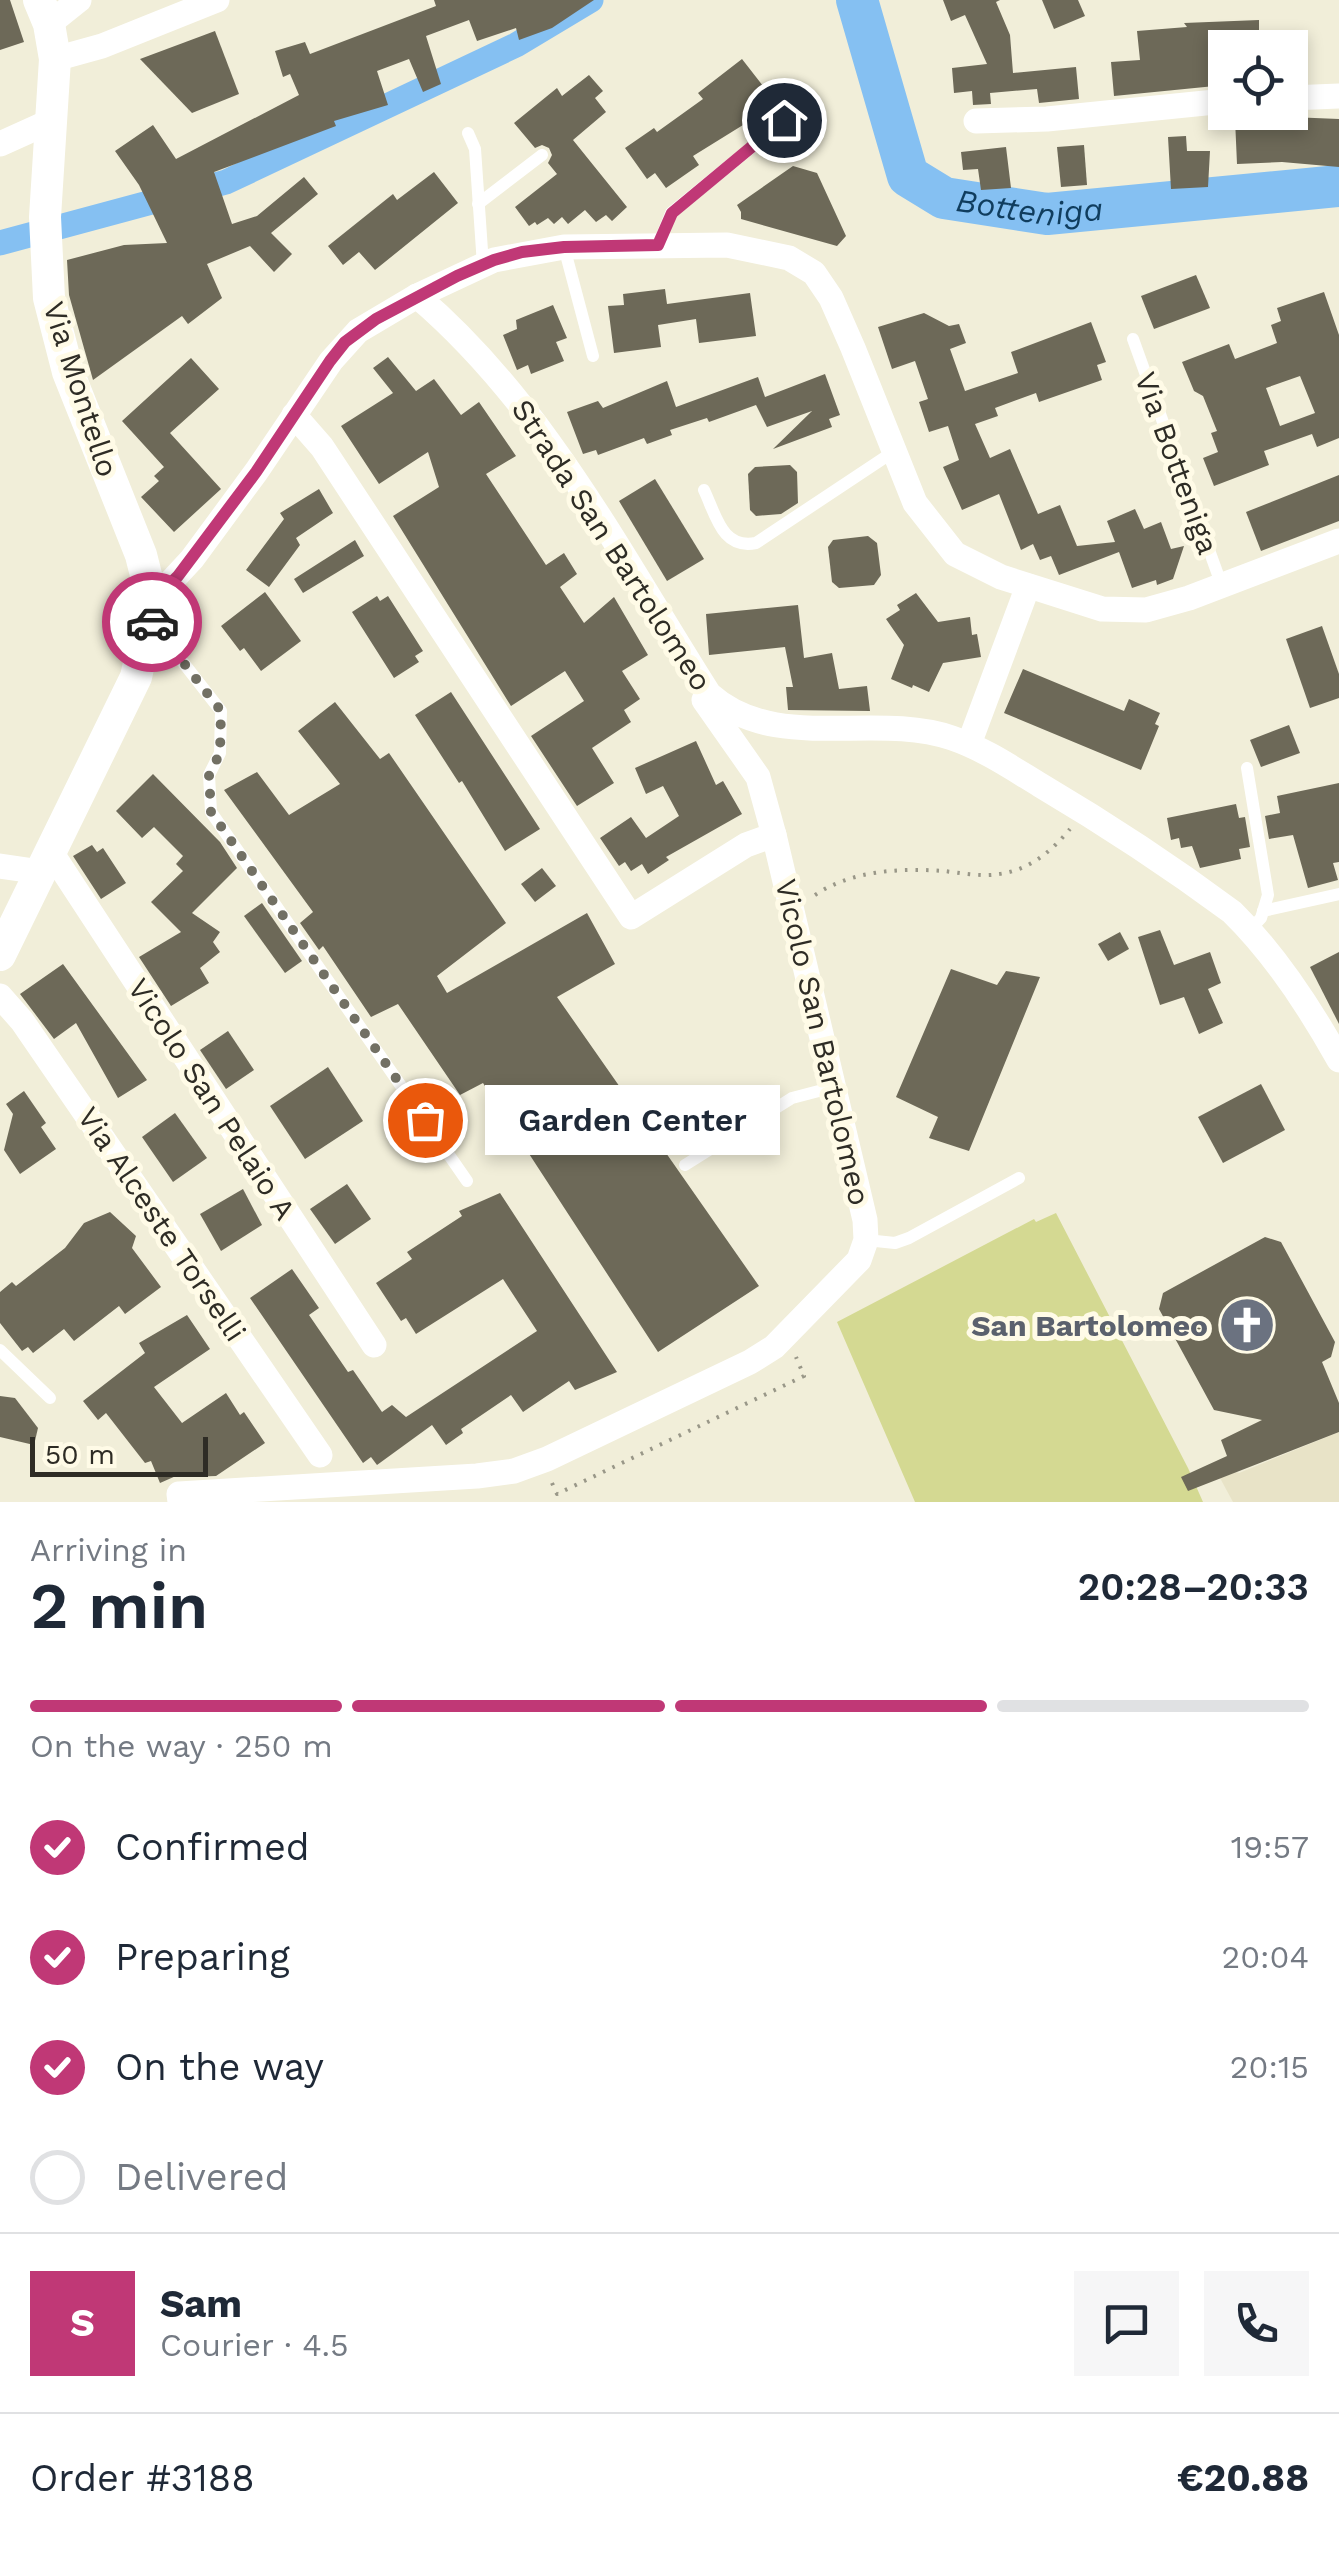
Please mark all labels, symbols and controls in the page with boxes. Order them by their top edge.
map controls [1208,30,1308,130]
button: locate [1208,30,1308,130]
pin [742,78,827,163]
icon: home [757,93,812,148]
water label: Botteniga [954,181,1105,234]
street label: Via Montello [36,297,126,481]
street label: Via Botteniga [1128,367,1226,559]
street label: Strada San Bartolomeo [505,393,719,697]
courier [102,572,202,672]
icon: car [125,595,180,650]
street label: Vicolo San Bartolomeo [768,875,878,1209]
street label: Vicolo San Pelaio A [121,972,303,1226]
pin [383,1078,468,1163]
callout: Garden Center [485,1085,780,1155]
icon: bag [398,1093,453,1148]
street label: Via Alceste Torselli [71,1100,253,1348]
text: Garden Center [518,1101,747,1139]
church icon: San Bartolomeo [1217,1295,1277,1355]
place label: San Bartolomeo [971,1308,1208,1343]
scale bar [30,1432,208,1476]
text: 50 m [45,1438,115,1471]
text: Arriving in [30,1531,187,1569]
text: 20:28–20:33 [1078,1565,1309,1609]
text: 2 min [30,1568,208,1644]
text: On the way · 250 m [30,1727,333,1765]
icon: check [30,1820,85,1875]
text: Confirmed [115,1825,310,1869]
text: 19:57 [1231,1828,1309,1866]
icon: check [30,1930,85,1985]
text: Preparing [115,1935,290,1979]
text: 20:04 [1222,1938,1309,1976]
icon: check [30,2040,85,2095]
text: On the way [115,2045,324,2089]
text: 20:15 [1230,2048,1309,2086]
text: Delivered [115,2155,288,2199]
button: chat [1074,2271,1179,2376]
button: phone [1204,2271,1309,2376]
text: Sam [160,2282,242,2326]
text: S [70,2301,95,2345]
text: Courier · 4.5 [160,2326,349,2364]
text: Order #3188 [30,2456,255,2500]
text: €20.88 [1177,2456,1309,2500]

